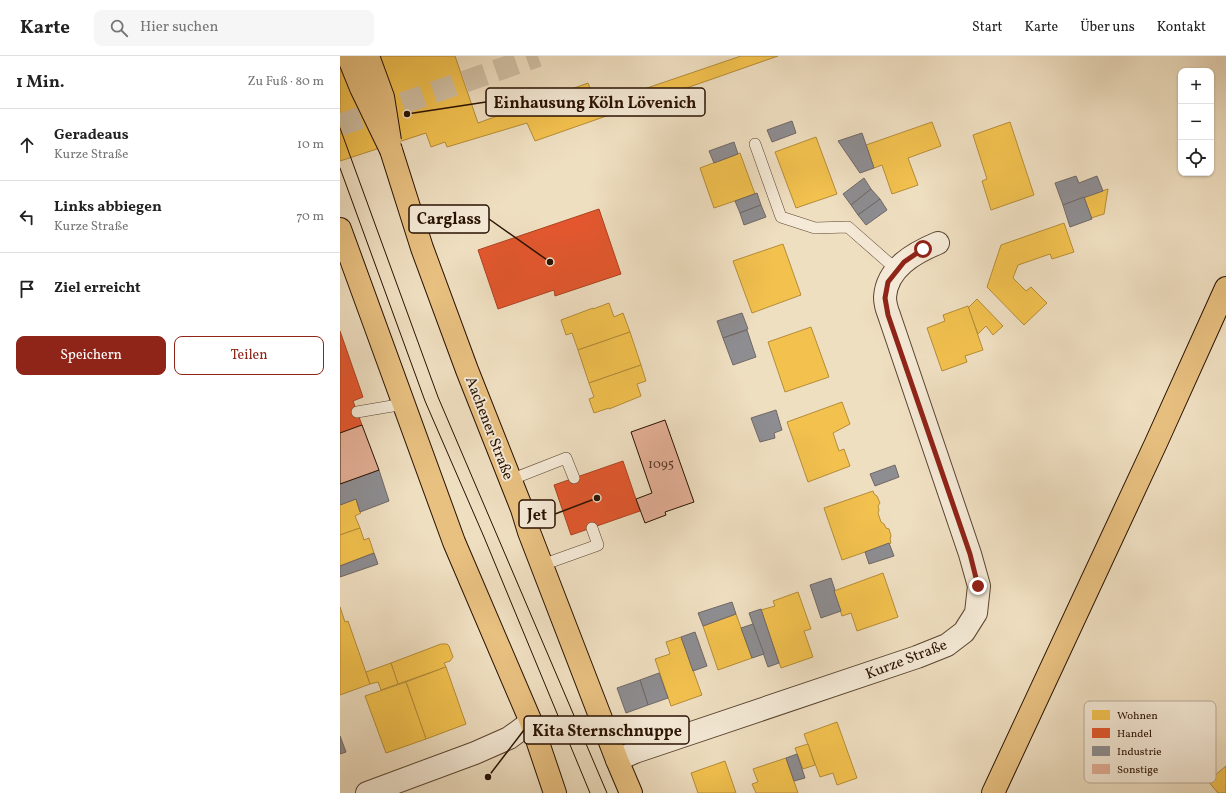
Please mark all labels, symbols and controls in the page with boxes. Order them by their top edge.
search box [94,10,374,46]
text: Karte [20,15,70,41]
icon: search [108,17,130,39]
text: Hier suchen [140,17,218,38]
text: Start [972,18,1002,37]
text: Karte [1024,18,1058,37]
text: Über uns [1080,18,1135,37]
text: Kontakt [1157,18,1206,37]
map controls [1178,68,1214,176]
button: + [1178,68,1214,104]
text: 1 Min. [16,71,65,94]
text: Zu Fuß · 80 m [248,73,324,91]
callout: Einhausung Köln Lövenich [486,88,705,116]
text: Einhausung Köln Lövenich [493,93,697,115]
button: − [1178,104,1214,140]
text: Geradeaus [54,125,129,146]
icon: ahead [16,134,38,156]
text: 10 m [297,136,324,154]
button: locate [1178,140,1214,176]
text: Kurze Straße [54,146,128,164]
text: Links abbiegen [54,197,162,218]
callout: Carglass [409,205,489,233]
icon: left [16,206,38,228]
text: 70 m [296,208,324,226]
text: Carglass [417,209,481,231]
text: Kurze Straße [54,218,128,236]
route start [914,240,932,258]
icon: arrive [16,278,38,300]
text: Ziel erreicht [54,278,141,299]
button: Speichern [16,336,166,375]
button: Teilen [174,336,324,375]
street label: Aachener Straße [459,374,518,483]
house number: 1095 [648,456,674,474]
callout: Jet [519,500,555,528]
text: Jet [526,505,547,527]
route end [969,577,987,595]
street label: Kurze Straße [863,635,950,686]
legend [1084,701,1216,783]
text: Wohnen [1117,709,1158,724]
callout: Kita Sternschnuppe [524,716,689,744]
text: Kita Sternschnuppe [532,721,682,743]
text: Handel [1117,727,1152,742]
text: Industrie [1117,745,1162,760]
text: Sonstige [1117,763,1158,778]

